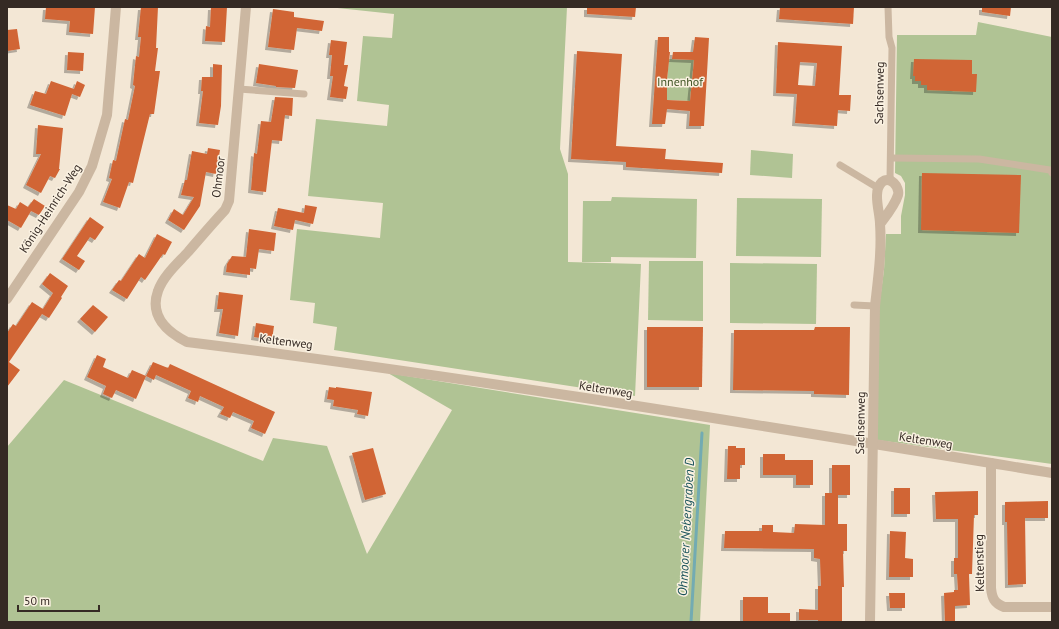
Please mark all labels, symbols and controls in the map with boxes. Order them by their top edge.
street label: Sachsenweg [871,61,887,125]
park label: Innenhof [657,74,704,89]
street label: Ohmoor [208,156,228,198]
street label: König-Heinrich-Weg [16,161,84,255]
street label: Keltenweg [258,330,314,352]
street label: Keltenweg [578,377,634,401]
street label: Sachsenweg [852,391,868,455]
street label: Keltenweg [898,428,954,452]
water label: Ohmoorer Nebengraben D [674,457,698,597]
street label: Keltenstieg [971,534,987,592]
scale bar [18,587,99,613]
text: 50 m [24,593,50,608]

